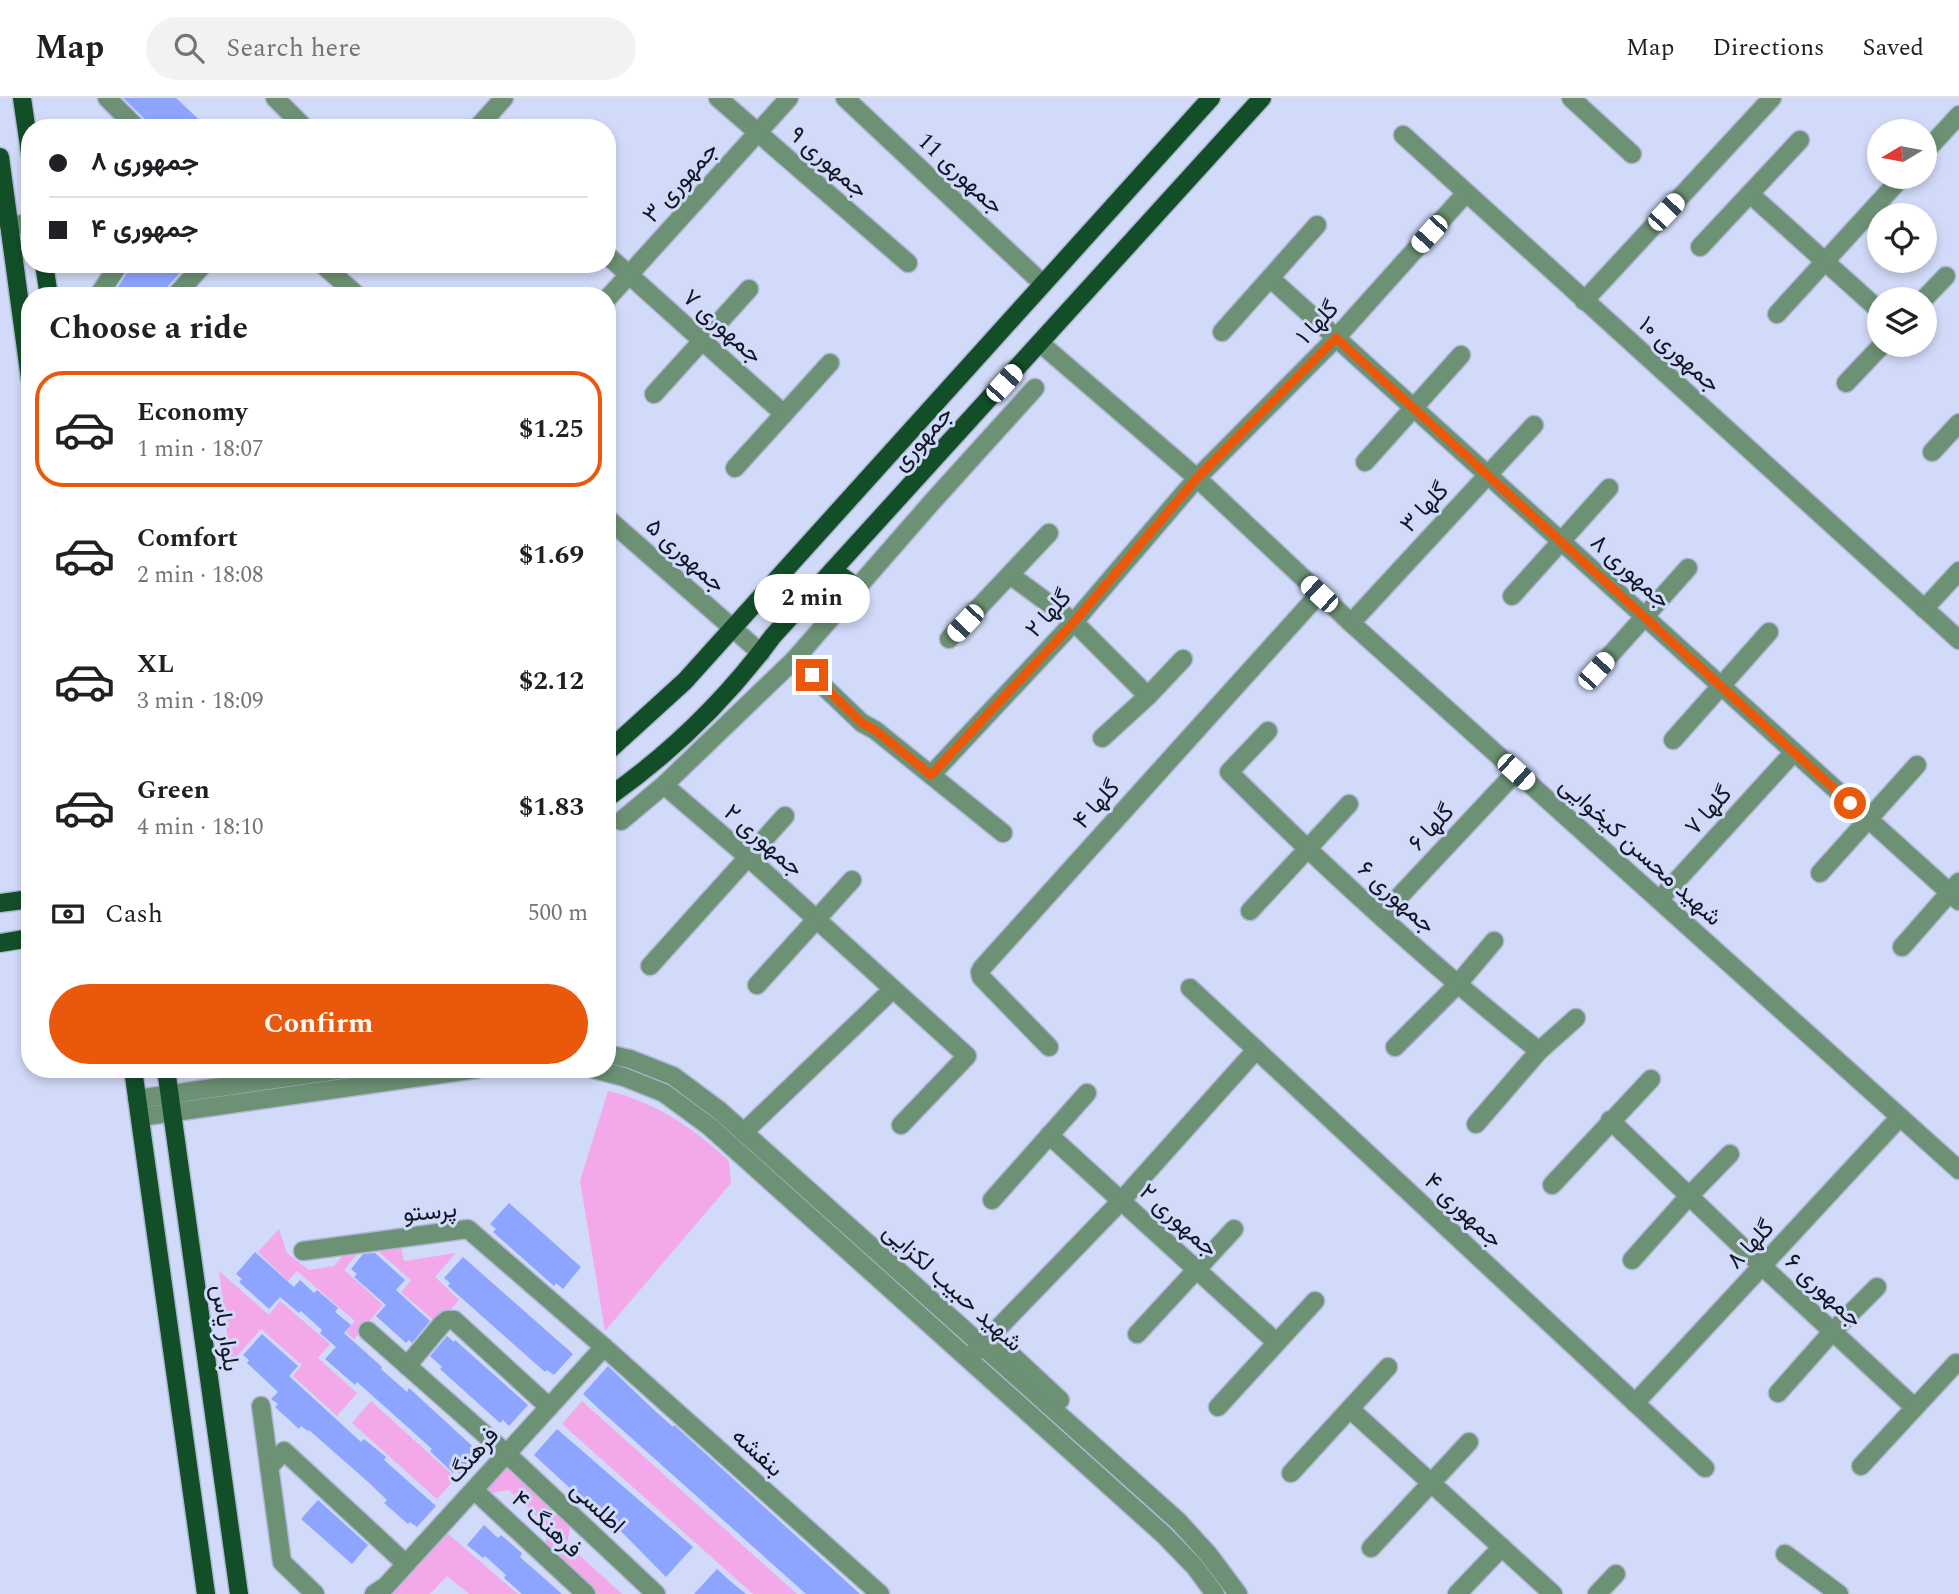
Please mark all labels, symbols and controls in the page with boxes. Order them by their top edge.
search box [146,17,636,80]
text: Map [35,23,104,73]
text: Search here [226,28,361,68]
icon: search [170,29,208,67]
text: Map [1626,30,1674,66]
text: Directions [1712,30,1824,66]
text: Saved [1862,30,1924,66]
street label: جمهوری ۹ [781,118,876,208]
north arrow [1867,119,1937,189]
map controls [1867,119,1937,357]
street label: جمهوری 11 [909,124,1012,224]
street label: جمهوری ۳ [634,134,727,232]
text: جمهوری ۸ [91,142,199,182]
car [1644,189,1689,235]
button: locate [1867,203,1937,273]
text: جمهوری ۴ [91,209,198,249]
car [1408,211,1451,257]
street label: جمهوری ۷ [674,281,771,373]
button: layers [1867,287,1937,357]
street label: گلها ۱ [1288,292,1348,353]
text: Choose a ride [49,304,248,353]
street label: جمهوری ۱۰ [1630,308,1729,402]
car [983,360,1026,406]
text: Economy [137,392,247,432]
icon: car [53,398,116,461]
street label: جمهوری [883,398,962,480]
text: $1.25 [519,409,584,449]
text: 1 min · 18:07 [137,432,264,467]
street label: گلها ۳ [1392,474,1458,541]
street label: جمهوری ۵ [637,510,734,602]
text: Comfort [137,518,238,558]
icon: car [53,524,116,587]
street label: جمهوری ۸ [1582,526,1679,618]
text: $1.69 [519,535,584,575]
text: 2 min · 18:08 [137,558,264,593]
car [1297,572,1342,616]
callout: 2 min [754,574,870,622]
text: 2 min [781,581,843,616]
street label: گلها ۲ [1017,581,1081,646]
car [943,600,988,646]
text: XL [137,644,174,684]
car [1575,648,1618,694]
icon: car [53,650,116,713]
route end [796,659,828,691]
text: $2.12 [519,661,584,701]
text: 3 min · 18:09 [137,684,264,719]
car [1494,750,1539,794]
street label: شهید محسن کیخوایی [1550,768,1730,935]
text: Green [137,770,210,810]
street label: گلها ۴ [1065,772,1129,838]
icon: car [53,776,116,839]
street label: گلها ۷ [1676,778,1741,844]
text: $1.83 [519,787,584,827]
route start [1834,787,1866,819]
street label: جمهوری ۲ [715,796,811,886]
street label: گلها ۶ [1400,796,1463,860]
text: 4 min · 18:10 [137,810,264,845]
street label: جمهوری ۶ [1349,852,1444,943]
text: Cash [105,894,163,934]
icon: cash [49,895,87,933]
text: 500 m [528,896,588,931]
button: Confirm [49,984,588,1064]
street label: جمهوری ۴ [1415,1164,1511,1257]
street label: جمهوری ۲ [1131,1175,1226,1266]
street label: پرستو [402,1192,459,1232]
street label: گلها ۸ [1718,1212,1783,1278]
street label: شهید حبیب لکزایی [874,1215,1031,1361]
street label: جمهوری ۶ [1776,1245,1870,1336]
street label: بلوار یاس [201,1282,249,1374]
street label: فرهنگ [437,1419,508,1492]
street label: بنفشه [723,1419,792,1486]
street label: اطلسی [561,1473,633,1543]
street label: فرهنگ ۴ [503,1482,590,1567]

